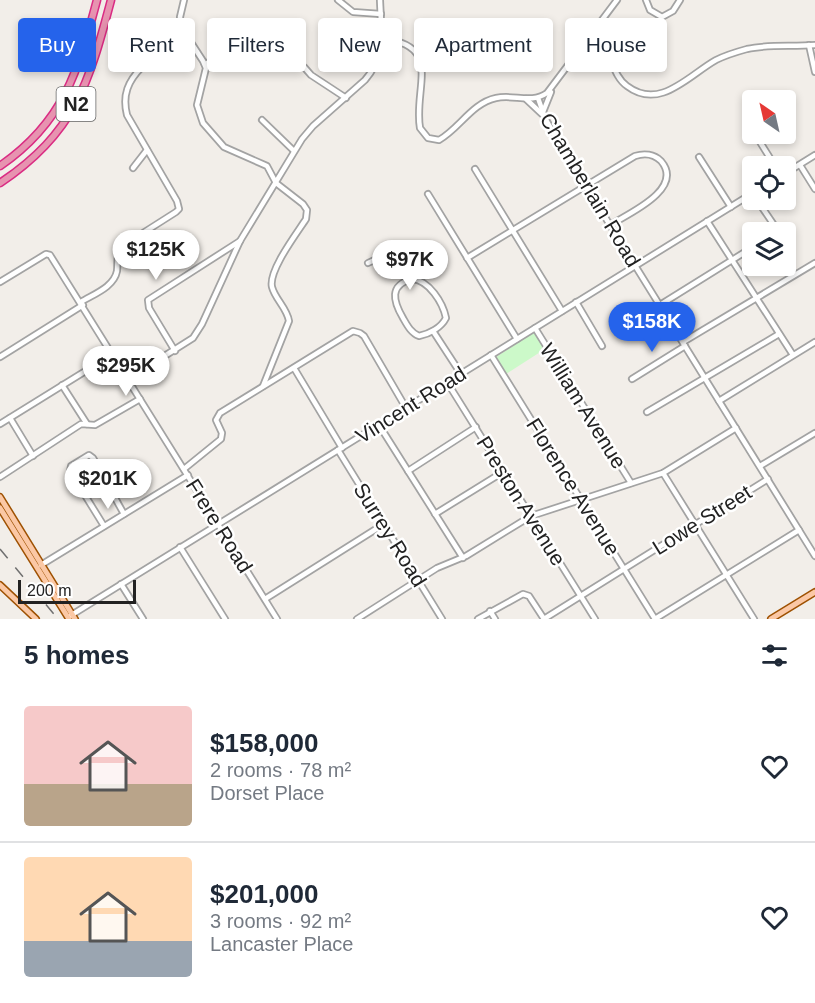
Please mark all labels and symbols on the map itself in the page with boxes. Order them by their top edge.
road number: N2 [56,87,96,121]
north arrow [742,90,796,144]
street label: Chamberlain Road [535,109,645,271]
pin: $125K [114,230,198,281]
pin: $97K [374,240,446,291]
pin: $158K [610,302,694,353]
street label: William Avenue [536,339,631,473]
pin: $295K [84,346,168,397]
street label: Vincent Road [351,362,470,448]
street label: Florence Avenue [522,414,625,560]
street label: Preston Avenue [472,432,570,570]
pin: $201K [66,459,150,510]
street label: Frere Road [182,475,257,577]
street label: Surrey Road [349,479,431,591]
street label: Lowe Street [648,480,755,559]
scale bar [18,577,136,604]

